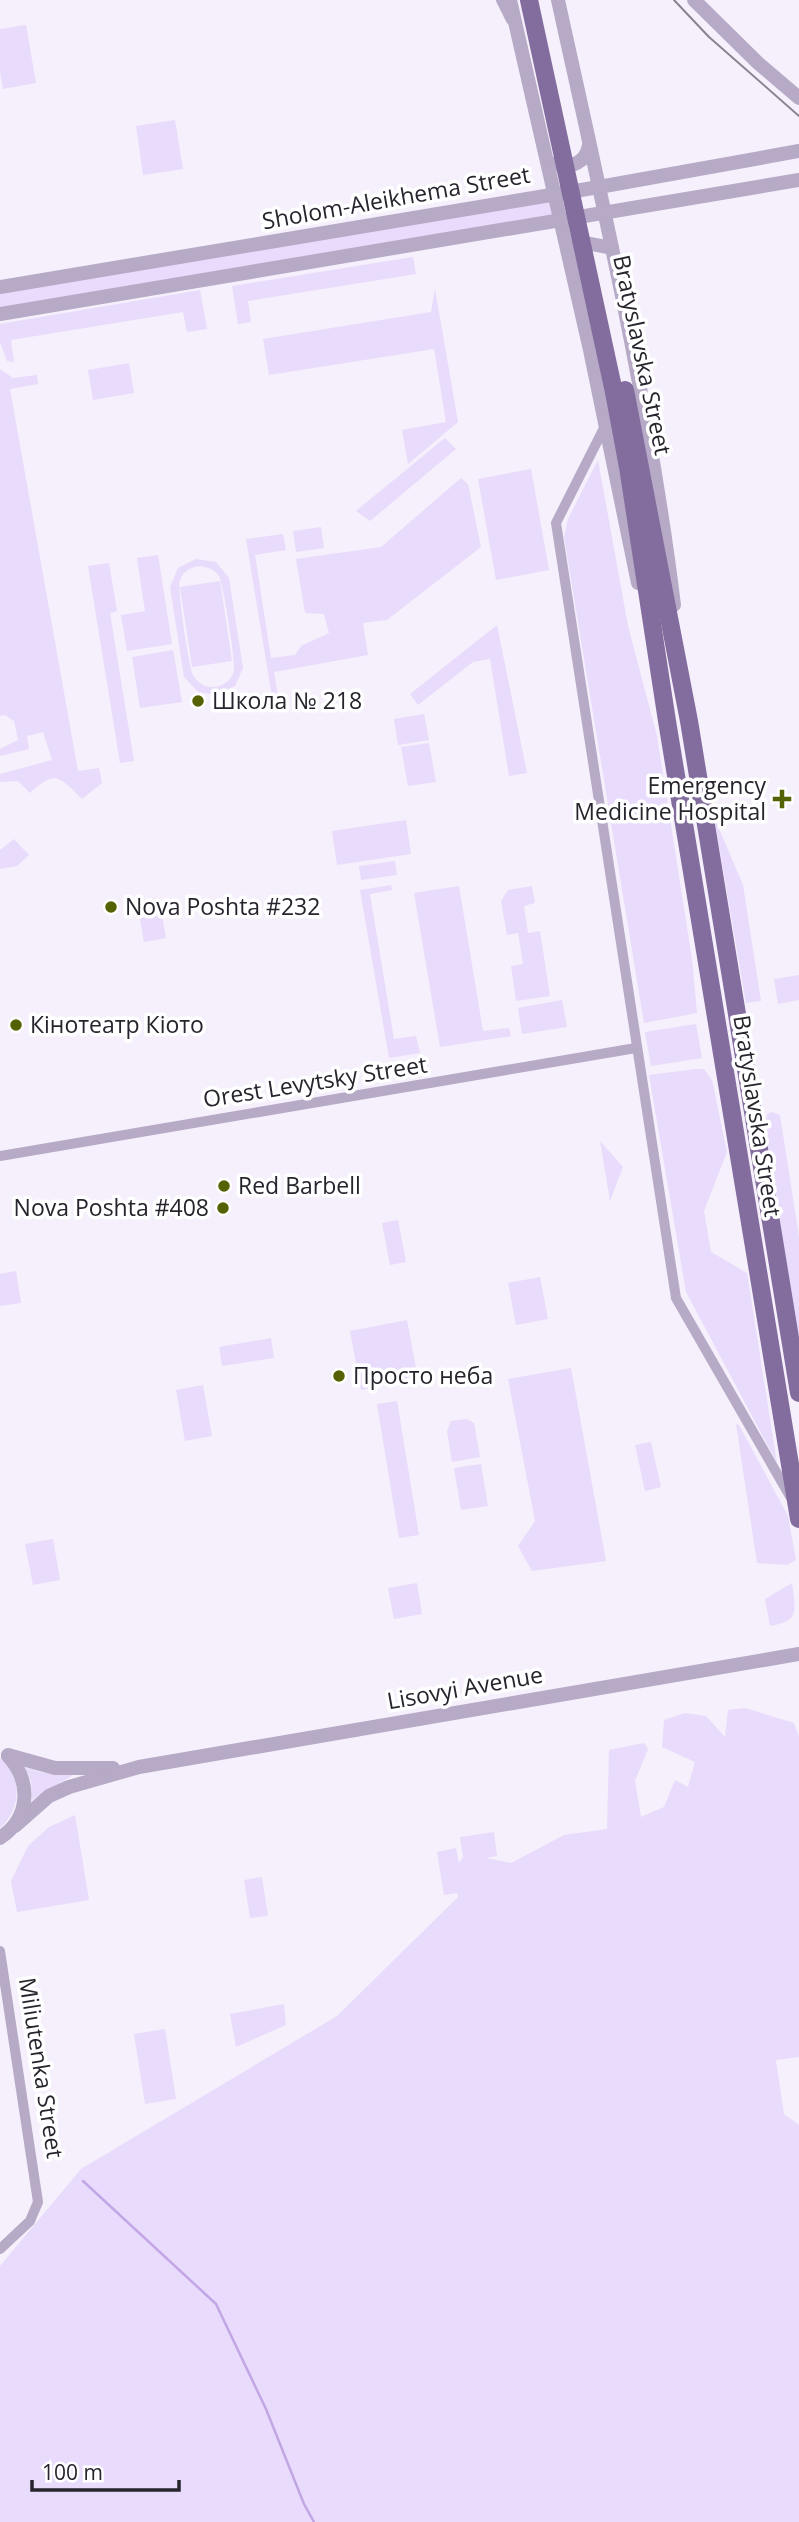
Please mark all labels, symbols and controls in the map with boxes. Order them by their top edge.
street label: Sholom-Aleikhema Street [259,158,532,236]
street label: Bratyslavska Street [606,252,680,458]
place label: Школа № 218 [212,684,362,716]
marker: Школа № 218 [190,693,206,709]
place label: Emergency Medicine Hospital [574,769,766,827]
marker: Emergency Medicine Hospital [772,789,792,809]
place label: Nova Poshta #232 [125,890,320,922]
marker: Nova Poshta #232 [103,899,119,915]
place label: Кінотеатр Кіото [30,1008,204,1040]
street label: Bratyslavska Street [726,1013,790,1219]
marker: Кінотеатр Кіото [8,1017,24,1033]
street label: Orest Levytsky Street [201,1048,429,1115]
place label: Red Barbell [238,1169,361,1201]
marker: Red Barbell [216,1178,232,1194]
place label: Nova Poshta #408 [14,1191,209,1223]
marker: Nova Poshta #408 [215,1200,231,1216]
place label: Просто неба [353,1359,493,1391]
marker: Просто неба [331,1368,347,1384]
street label: Lisovyi Avenue [385,1658,545,1716]
street label: Miliutenka Street [12,1975,72,2160]
scale bar [32,2448,178,2492]
text: 100 m [42,2458,103,2486]

